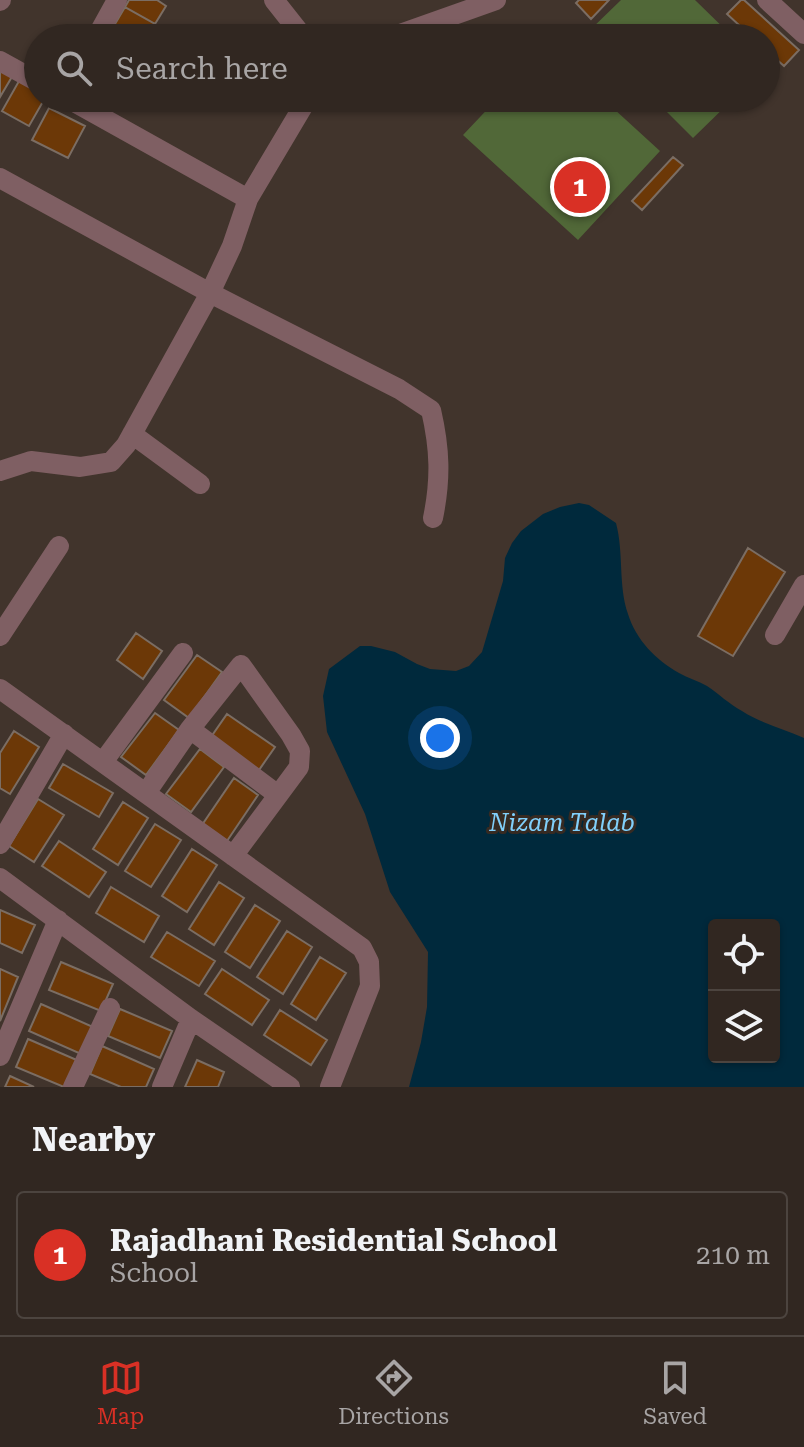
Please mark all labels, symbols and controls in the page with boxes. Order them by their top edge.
search box [24,24,780,112]
icon: search [52,46,96,90]
text: Search here [116,51,288,86]
pin: 1 [554,157,606,217]
your location [420,718,460,758]
water label: Nizam Talab [488,809,635,837]
map controls [708,919,780,1063]
button: locate [708,919,780,991]
button: layers [708,991,780,1063]
text: Nearby [32,1119,155,1159]
text: Rajadhani Residential School [110,1223,557,1258]
text: 1 [53,1240,67,1270]
text: 210 m [696,1240,770,1270]
text: School [110,1258,198,1288]
tab: Map [97,1356,144,1429]
tab: Directions [338,1356,449,1429]
tab: Saved [643,1356,707,1429]

